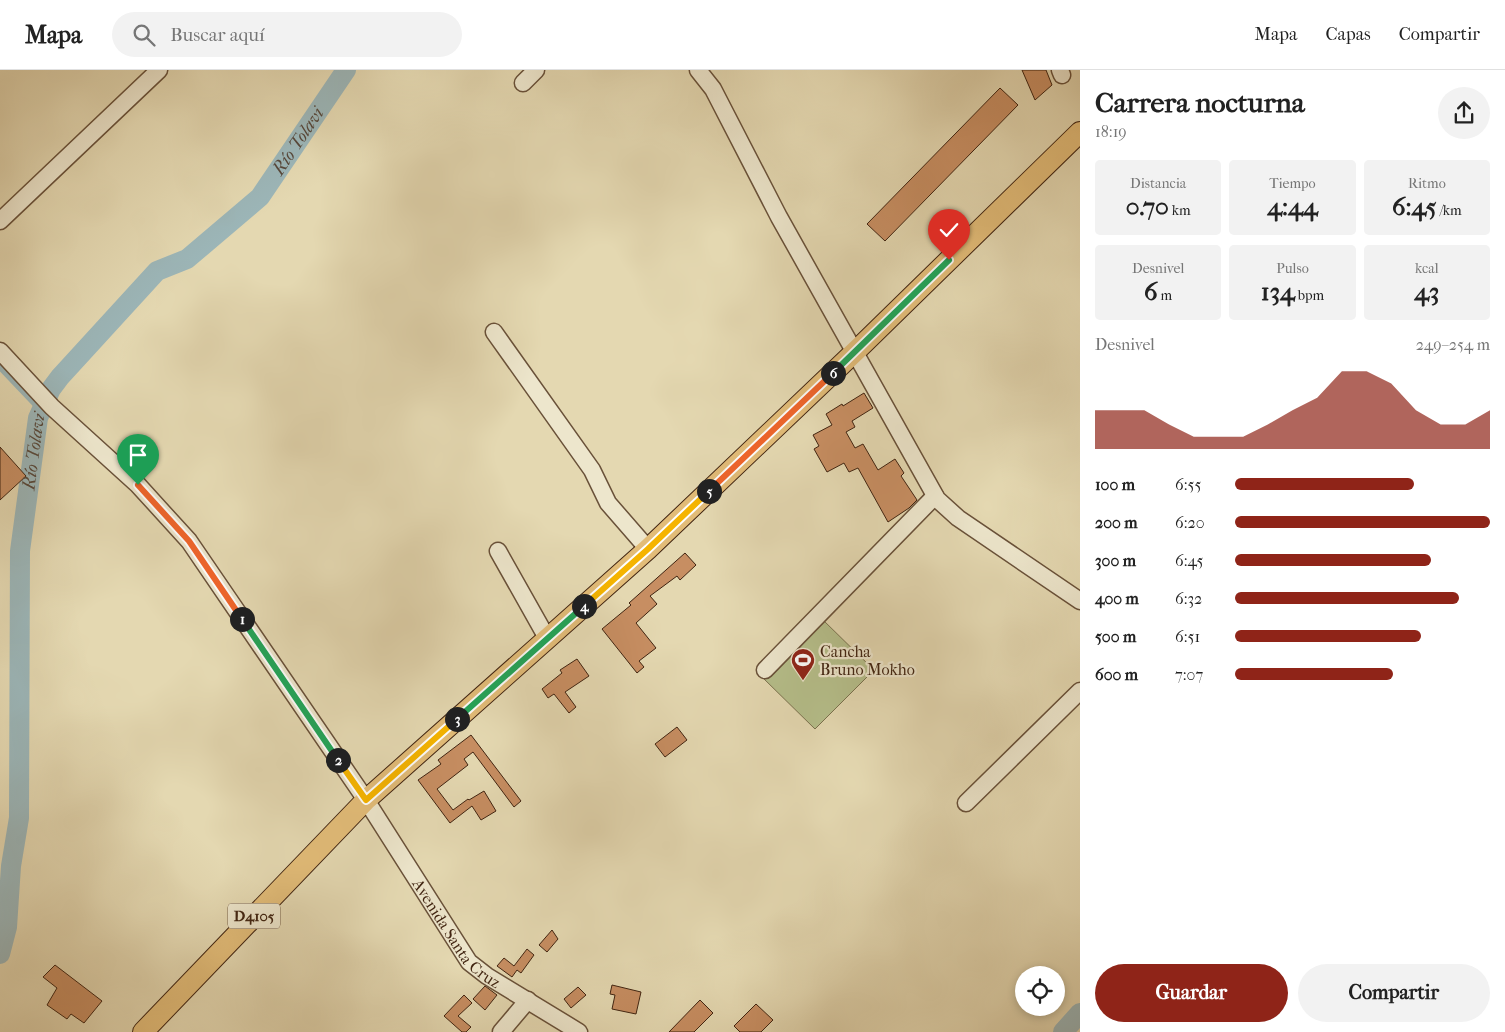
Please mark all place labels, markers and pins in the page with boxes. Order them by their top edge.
pin [928,209,970,260]
pin: 6 [820,360,846,386]
pin [117,434,159,485]
pin: 5 [696,478,722,504]
pin: 4 [572,594,596,618]
pin: 1 [230,606,254,632]
place label: Cancha Bruno Mokho [820,642,915,679]
sports icon: Cancha Bruno Mokho [790,647,816,681]
pin: 3 [444,706,470,732]
pin: 2 [326,748,350,772]

